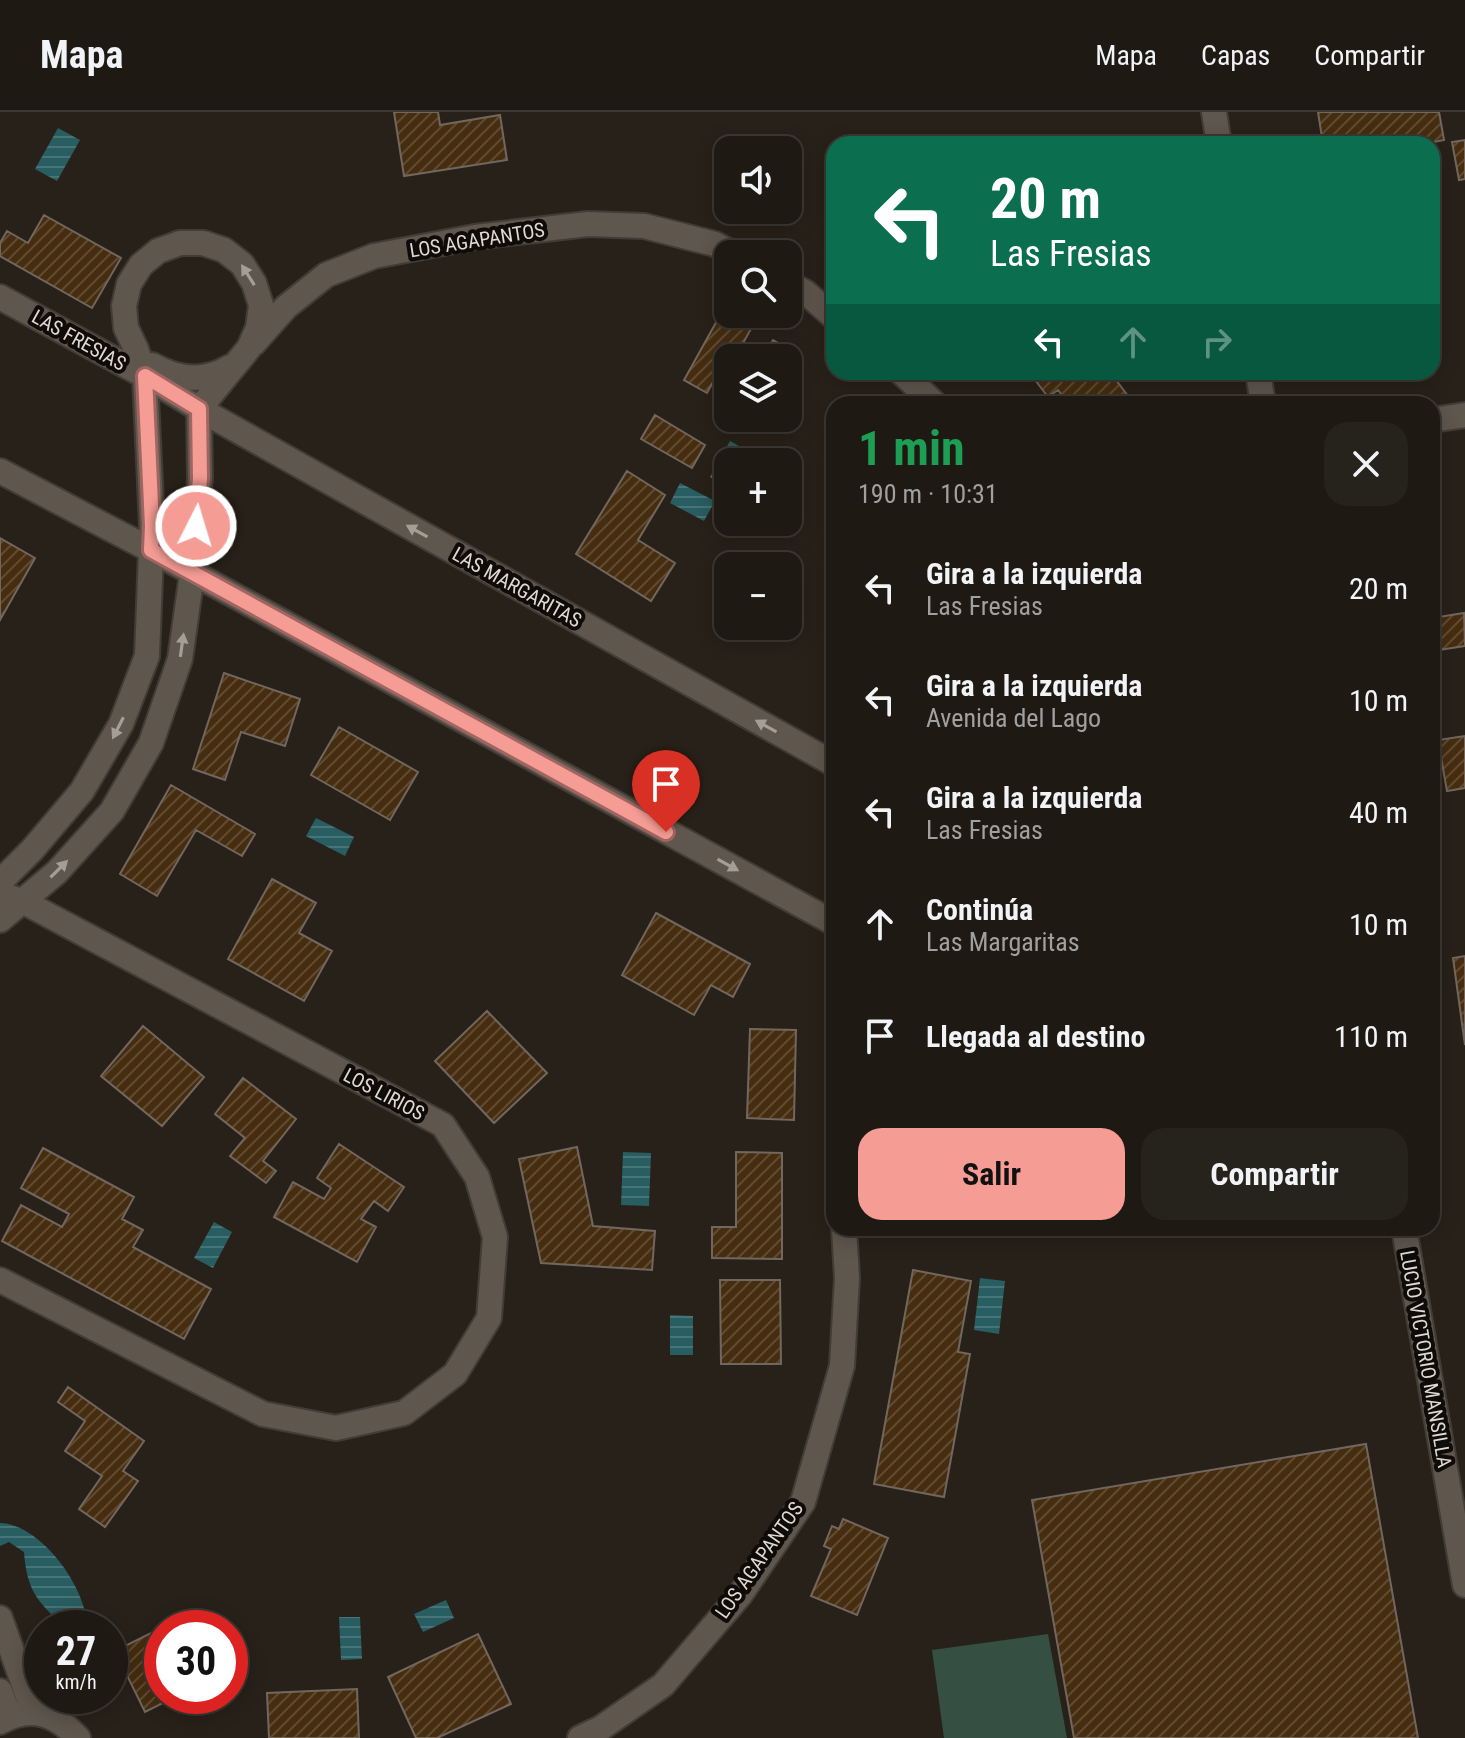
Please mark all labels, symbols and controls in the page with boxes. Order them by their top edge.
text: Mapa [40,33,123,77]
text: Mapa [1095,39,1157,72]
text: Capas [1201,39,1270,72]
text: Compartir [1314,39,1425,72]
map controls [714,136,802,640]
button: sound [714,136,802,224]
text: 20 m [990,166,1101,232]
icon: left [858,168,962,272]
street label: LOS AGAPANTOS [408,217,546,263]
text: Las Fresias [990,233,1152,275]
button: search [714,240,802,328]
one-way arrow [241,264,255,286]
street label: LAS FRESIAS [28,304,130,376]
icon: left [1027,320,1071,364]
icon: ahead [1111,320,1155,364]
icon: right [1195,320,1239,364]
button: layers [714,344,802,432]
text: 1 min [858,420,965,477]
button: close [1324,422,1408,506]
button: + [714,448,802,536]
text: 190 m · 10:31 [858,479,998,509]
position arrow [154,484,238,568]
one-way arrow [406,524,428,538]
street label: LAS MARGARITAS [448,542,586,632]
button: − [714,552,802,640]
text: Gira a la izquierda [926,556,1142,591]
icon: left [858,566,902,610]
text: 20 m [1349,571,1408,606]
text: Las Fresias [926,591,1043,621]
one-way arrow [176,632,189,657]
text: Gira a la izquierda [926,668,1142,703]
icon: left [858,678,902,722]
text: 10 m [1349,683,1408,718]
text: Avenida del Lago [926,703,1101,733]
one-way arrow [111,716,125,739]
one-way arrow [755,719,777,733]
pin [632,750,700,832]
icon: arrive [644,762,688,806]
text: Gira a la izquierda [926,780,1142,815]
icon: left [858,790,902,834]
text: 40 m [1349,795,1408,830]
text: Las Fresias [926,815,1043,845]
one-way arrow [716,858,739,872]
one-way arrow [49,860,68,879]
text: Continúa [926,892,1033,927]
icon: ahead [858,902,902,946]
text: 10 m [1349,907,1408,942]
text: Las Margaritas [926,927,1080,957]
icon: arrive [858,1014,902,1058]
text: Llegada al destino [926,1019,1145,1054]
text: 110 m [1334,1019,1408,1054]
street label: LOS LIRIOS [339,1063,429,1125]
button: Salir [858,1128,1125,1220]
button: Compartir [1141,1128,1408,1220]
street label: LUCIO VICTORIO MANSILLA [1395,1249,1457,1470]
street label: LOS AGAPANTOS [710,1497,808,1623]
speed limit sign: 30 [144,1610,248,1714]
text: 27 [56,1628,96,1675]
text: km/h [55,1670,97,1694]

